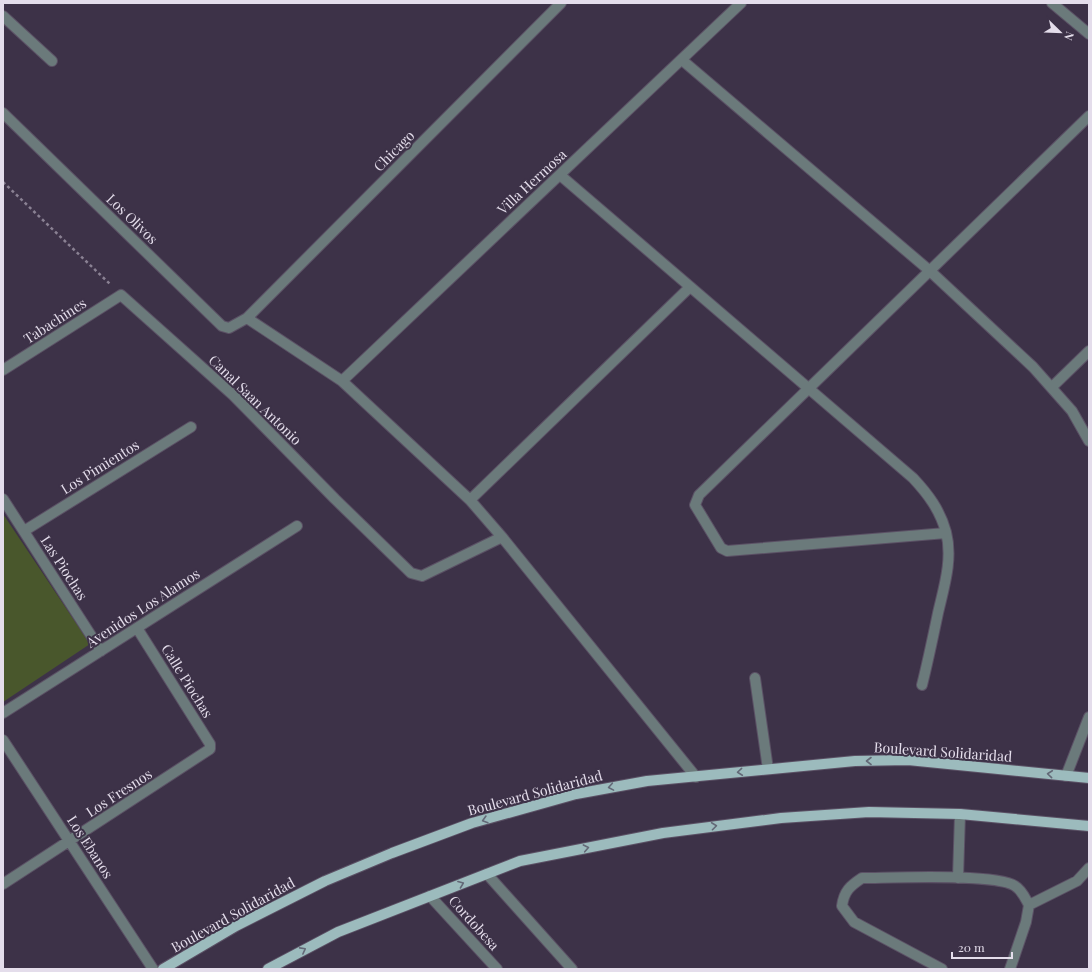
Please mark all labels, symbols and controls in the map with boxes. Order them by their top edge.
north arrow [1040,12,1080,52]
text: N [1061,30,1078,43]
street label: Chicago [369,126,419,175]
street label: Villa Hermosa [492,145,570,219]
street label: Los Olivos [102,189,162,248]
street label: Tabachines [20,293,90,348]
street label: Canal Saan Antonio [205,350,306,449]
street label: Los Pimientos [57,435,142,498]
street label: Las Piochas [37,532,92,604]
street label: Avenidos Los Alamos [81,564,203,652]
street label: Calle Piochas [157,640,218,721]
street label: Boulevard Solidaridad [873,737,1013,766]
one-way arrow [866,757,872,765]
street label: Los Fresnos [82,764,155,821]
street label: Boulevard Solidaridad [465,765,604,820]
one-way arrow [737,768,743,777]
one-way arrow [1047,770,1053,779]
one-way arrow [608,783,614,791]
street label: Los Ebanos [63,812,118,882]
one-way arrow [482,815,489,824]
one-way arrow [711,822,717,831]
one-way arrow [583,845,589,853]
street label: Boulevard Solidaridad [168,873,298,956]
one-way arrow [458,880,465,888]
street label: Cordobesa [445,891,504,954]
scale bar [952,934,1012,960]
text: 20 m [958,939,985,955]
one-way arrow [299,948,306,955]

